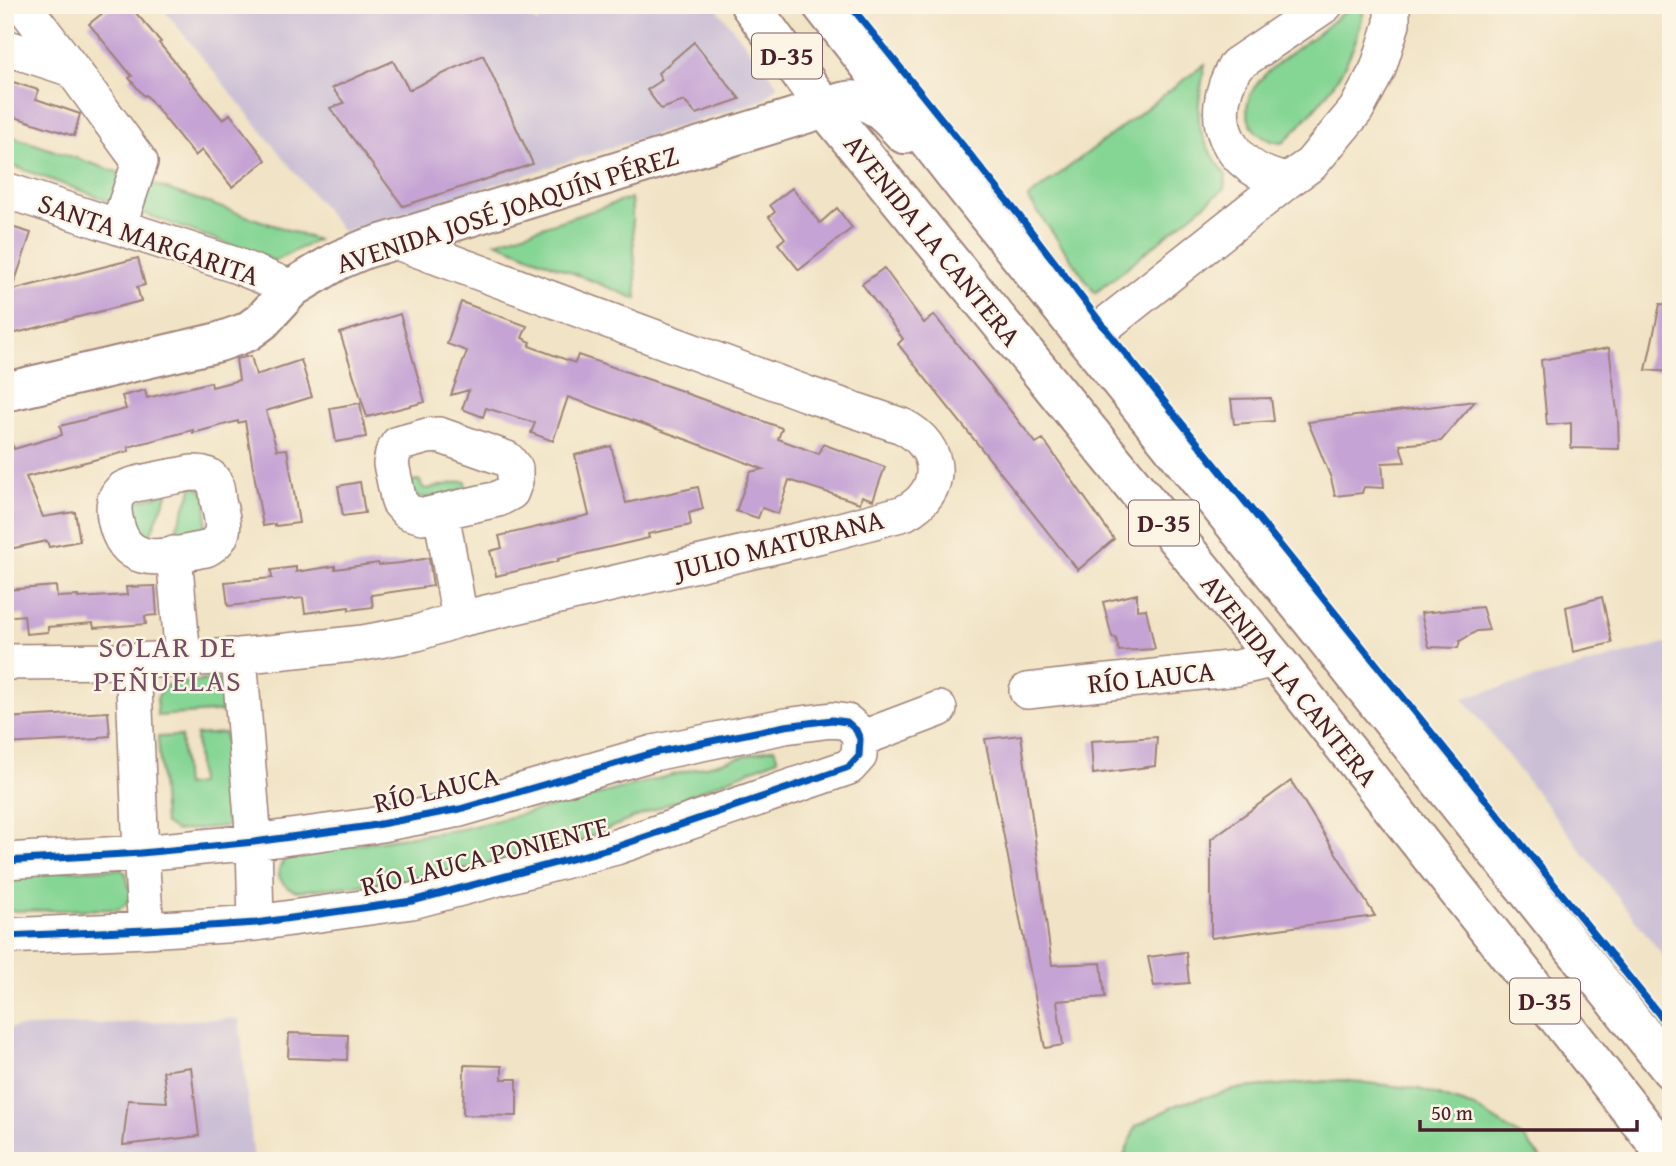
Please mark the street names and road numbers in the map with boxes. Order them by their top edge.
road number: D-35 [752,34,822,78]
street label: AVENIDA LA CANTERA [835,125,1032,355]
street label: AVENIDA JOSÉ JOAQUÍN PÉREZ [330,134,683,283]
street label: SANTA MARGARITA [33,181,265,296]
street label: JULIO MATURANA [667,498,888,590]
road number: D-35 [1129,500,1199,545]
street label: AVENIDA LA CANTERA [1192,565,1389,795]
street label: RÍO LAUCA [1086,649,1216,704]
street label: RÍO LAUCA [369,754,503,823]
street label: RÍO LAUCA PONIENTE [356,805,613,906]
road number: D-35 [1510,978,1580,1024]

